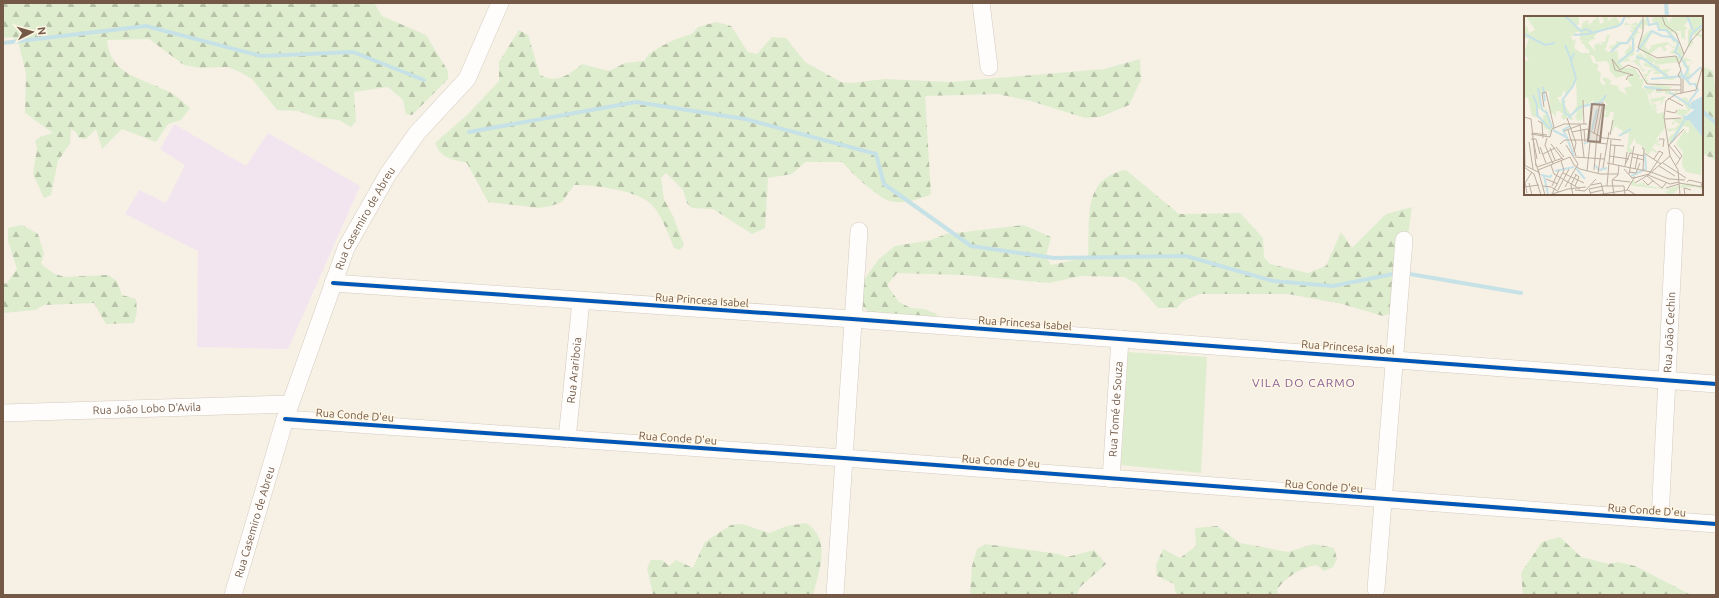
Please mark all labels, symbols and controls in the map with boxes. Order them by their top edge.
north arrow [12,12,52,52]
inset map [1524,16,1703,195]
text: N [36,26,48,36]
street label: Rua Casemiro de Abreu [333,165,397,271]
street label: Rua Princesa Isabel [655,291,749,309]
street label: Rua João Cechin [1661,291,1677,373]
street label: Rua Princesa Isabel [978,314,1072,332]
street label: Rua Arariboia [565,337,583,404]
street label: Rua Princesa Isabel [1301,338,1395,356]
street label: Rua Tomé de Souza [1106,361,1125,457]
district label: VILA DO CARMO [1252,376,1356,389]
street label: Rua João Lobo D'Avila [93,401,201,416]
street label: Rua Conde D'eu [315,406,395,424]
street label: Rua Conde D'eu [638,429,718,447]
street label: Rua Conde D'eu [961,452,1041,470]
street label: Rua Casemiro de Abreu [232,465,277,579]
street label: Rua Conde D'eu [1284,477,1364,495]
street label: Rua Conde D'eu [1607,501,1687,519]

